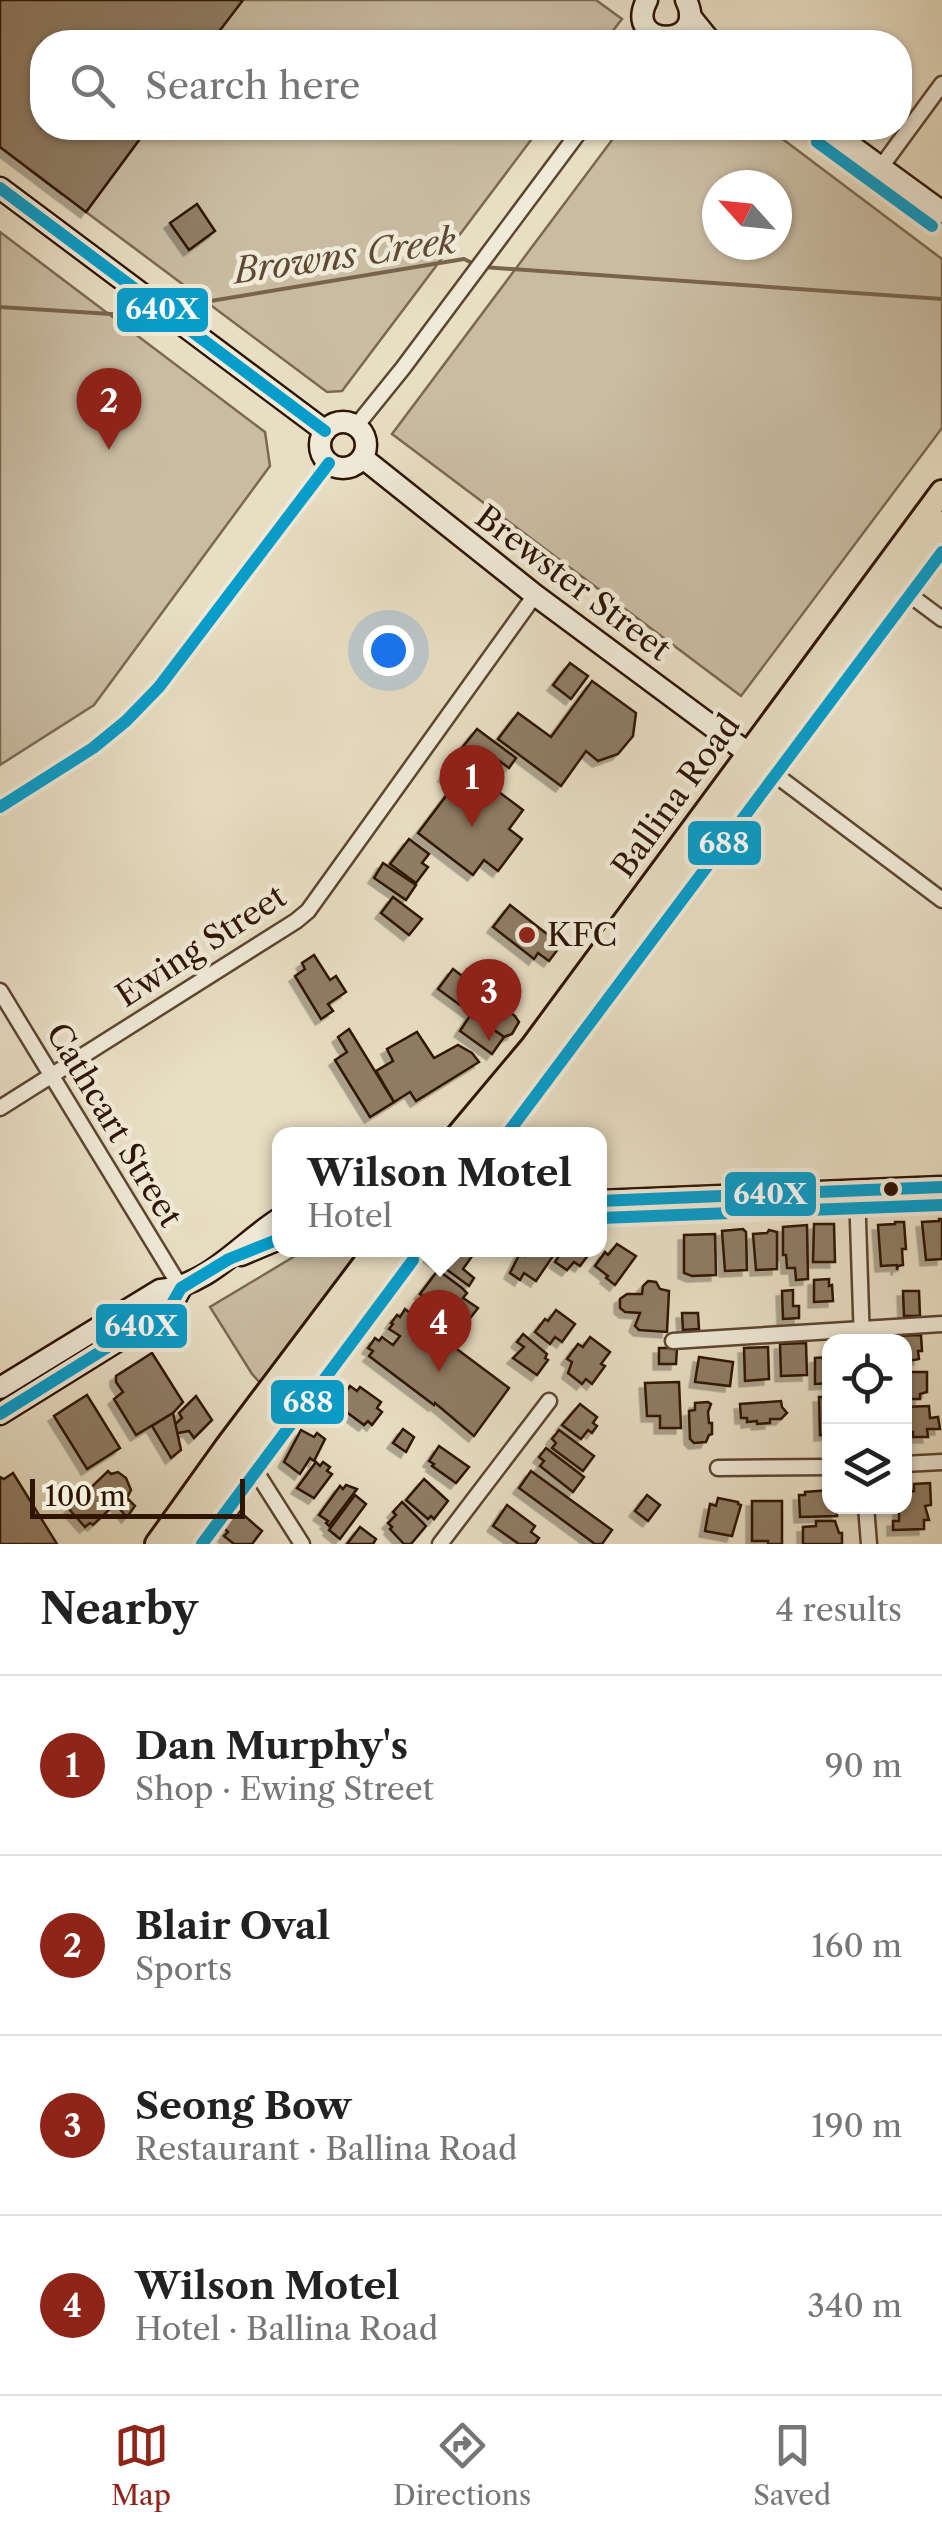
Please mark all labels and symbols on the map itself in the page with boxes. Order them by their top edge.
north arrow [702,170,792,260]
water label: Browns Creek [228,219,459,293]
line badge: 640X [115,286,210,334]
text: 640X [125,292,200,326]
pin: 2 [76,368,142,450]
street label: Brewster Street [468,497,679,669]
your location [363,625,414,676]
street label: Ballina Road [603,707,748,885]
pin: 1 [440,744,504,827]
line badge: 688 [686,819,763,867]
text: 688 [698,826,750,860]
street label: Ewing Street [109,876,293,1015]
place label: KFC [547,915,617,954]
marker: KFC [516,924,538,946]
pin: 3 [456,958,522,1041]
street label: Cathcart Street [38,1016,191,1234]
line badge: 640X [723,1170,818,1218]
text: 640X [733,1177,808,1211]
unlabelled marker [881,1179,901,1199]
pin: 4 [406,1290,472,1372]
line badge: 640X [94,1302,189,1350]
text: 640X [104,1309,179,1343]
line badge: 688 [269,1378,346,1426]
text: 688 [282,1385,334,1419]
scale bar [30,1474,245,1518]

